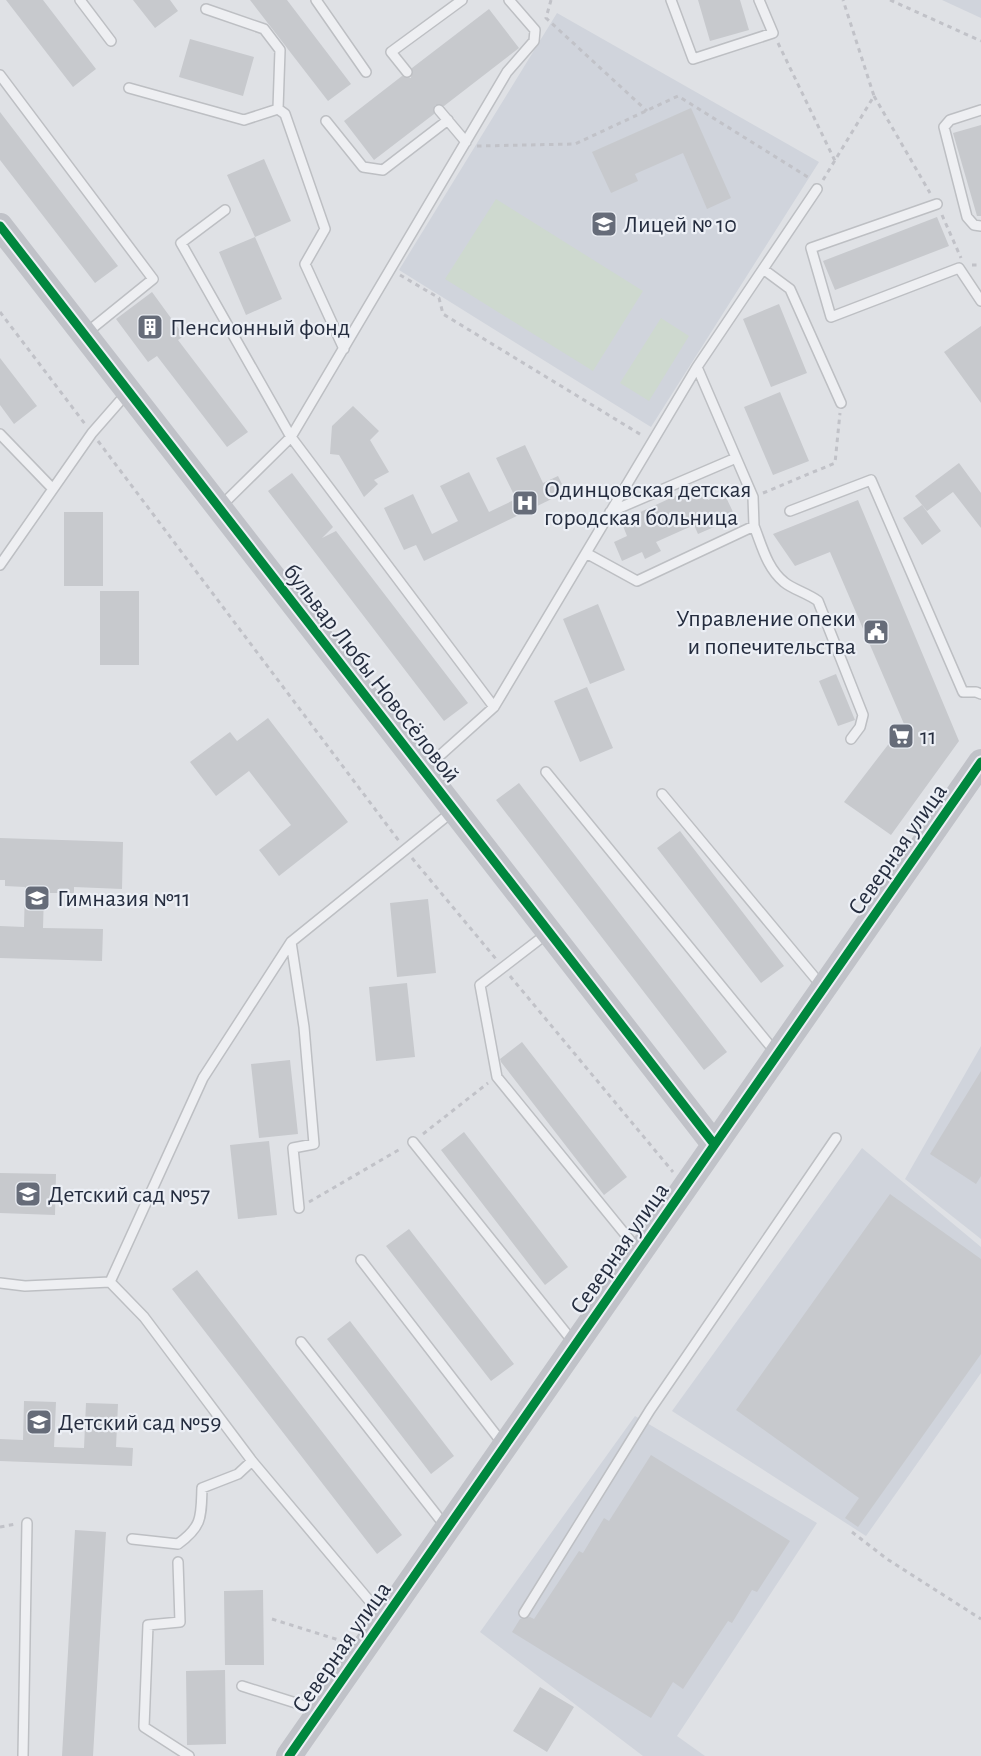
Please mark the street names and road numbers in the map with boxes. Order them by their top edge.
street label: бульвар Любы Новосёловой [278,560,464,788]
street label: Северная улица [844,780,952,920]
street label: Северная улица [566,1179,674,1319]
street label: Северная улица [288,1578,396,1718]

